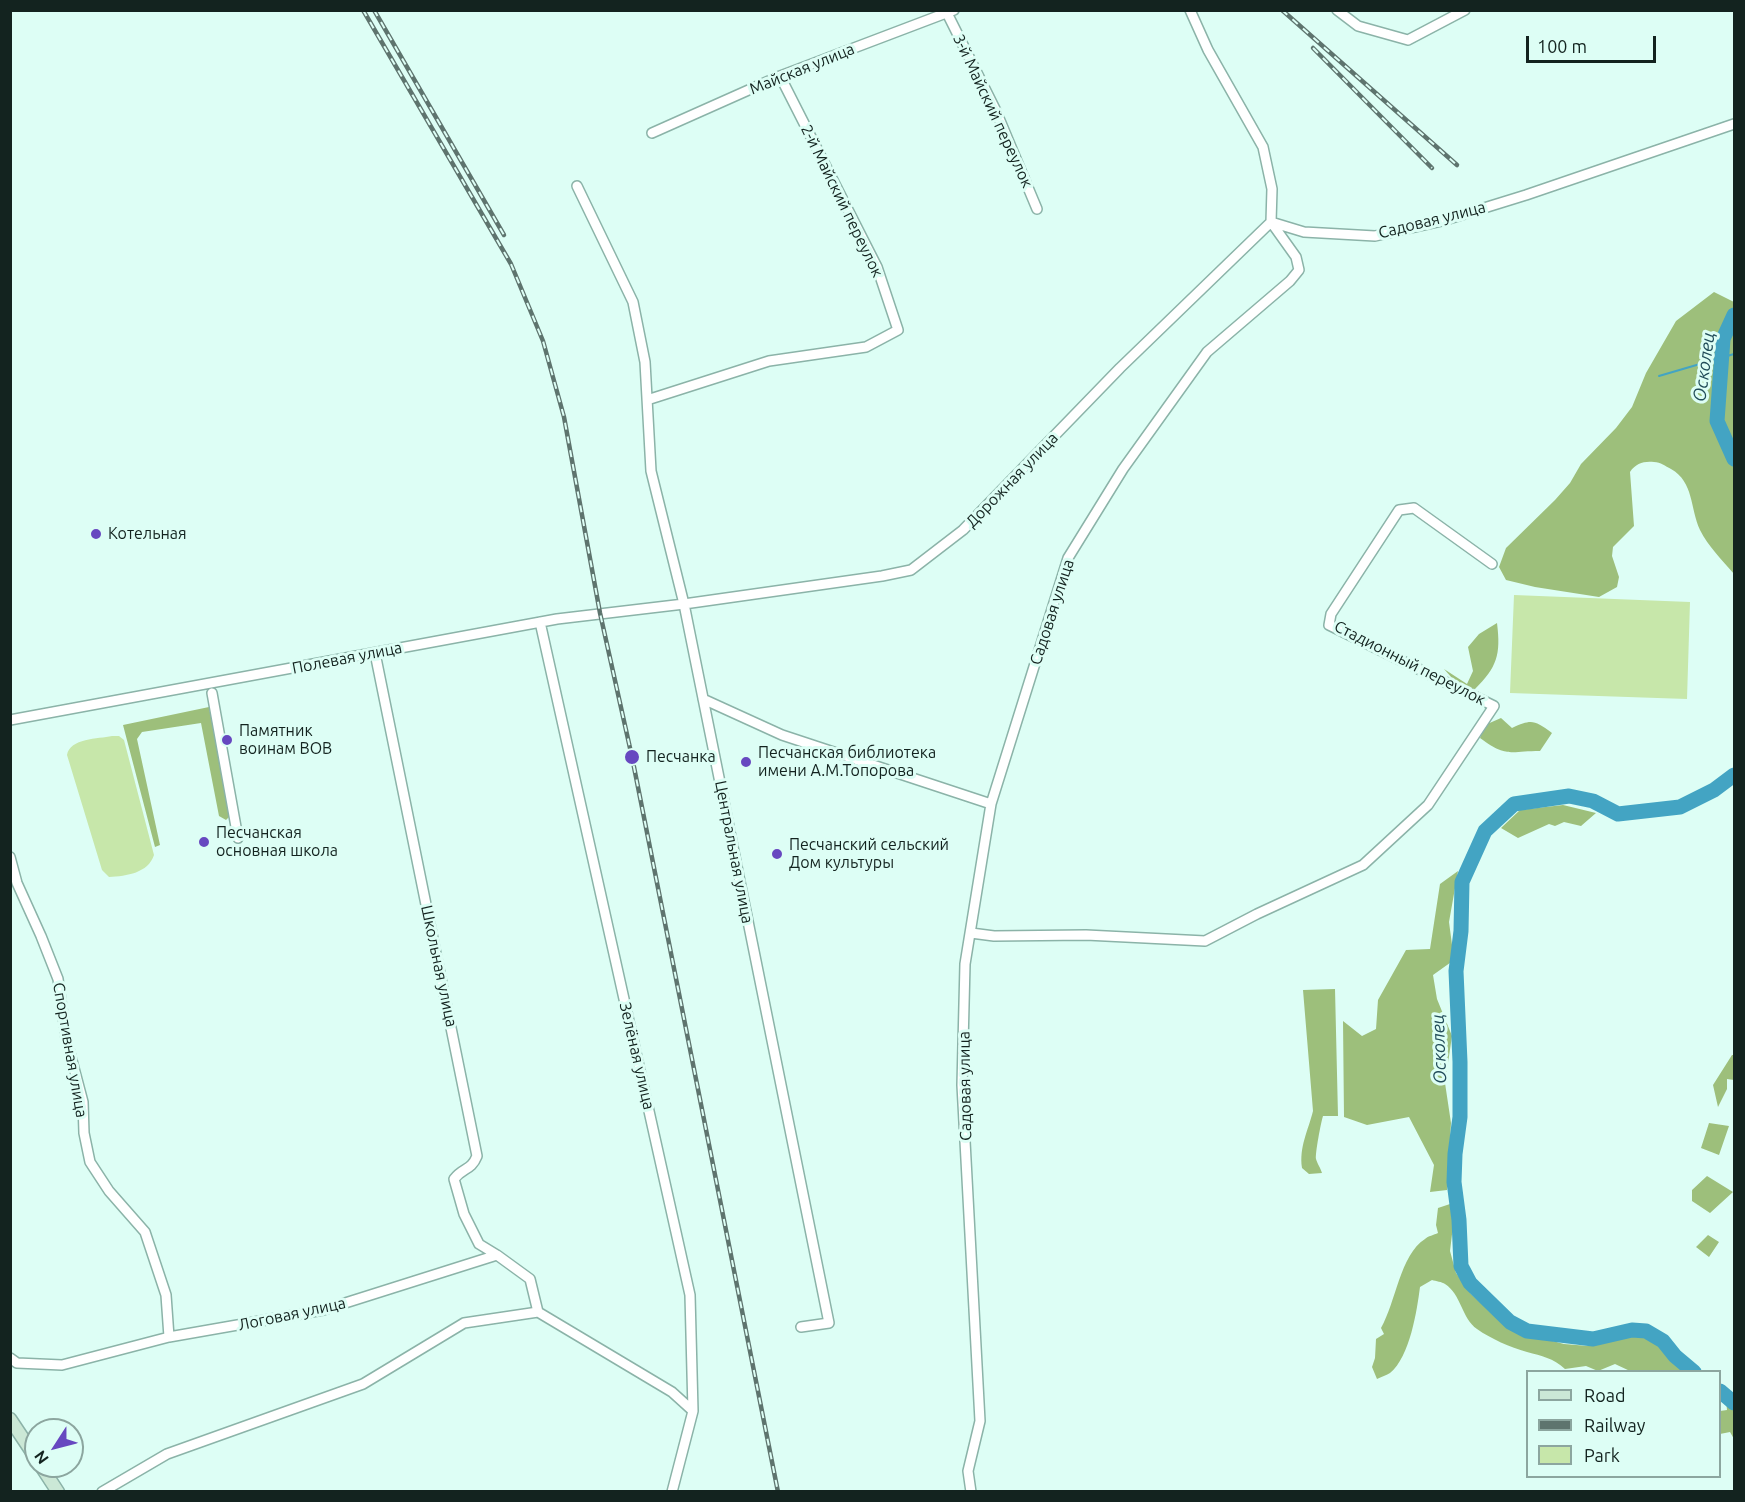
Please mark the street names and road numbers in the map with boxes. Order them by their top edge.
street label: 3-й Майский переулок [949,31,1037,191]
street label: Майская улица [747,39,857,99]
street label: 2-й Майский переулок [797,122,887,280]
street label: Садовая улица [1376,197,1488,243]
street label: Дорожная улица [962,429,1062,531]
street label: Садовая улица [1026,557,1078,667]
street label: Стадионный переулок [1331,616,1489,710]
street label: Полевая улица [290,638,404,678]
street label: Центральная улица [711,779,757,925]
street label: Школьная улица [417,903,461,1029]
street label: Спортивная улица [49,981,91,1119]
street label: Зелёная улица [615,1000,659,1112]
street label: Садовая улица [954,1031,976,1141]
street label: Логовая улица [237,1293,347,1335]

